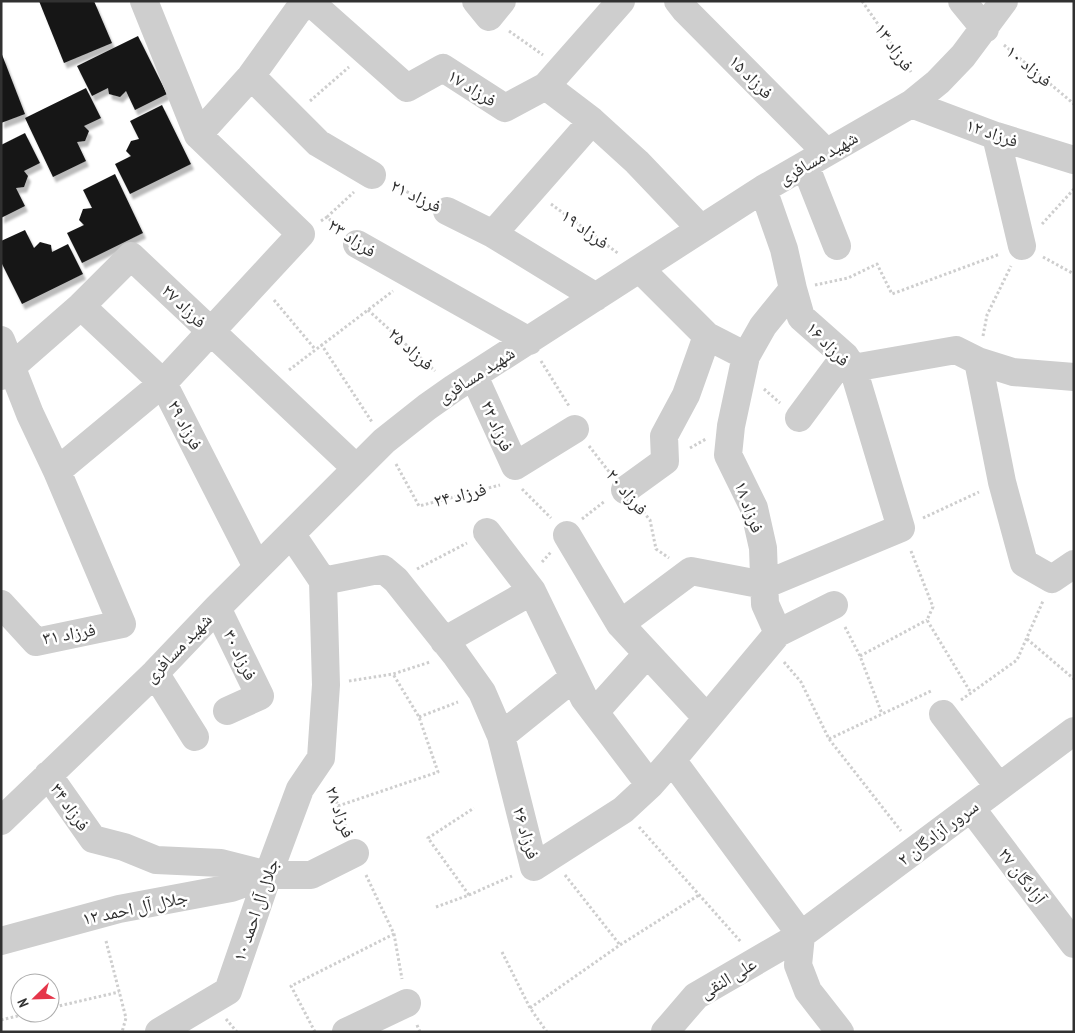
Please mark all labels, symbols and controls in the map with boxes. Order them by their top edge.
street label: فرزاد ۱۳ [870,18,919,75]
street label: فرزاد ۱۰ [1001,40,1057,92]
street label: فرزاد ۱۵ [724,50,778,104]
street label: فرزاد ۱۷ [443,64,501,112]
street label: فرزاد ۱۲ [963,113,1021,152]
street label: شهید مسافری [774,126,862,190]
street label: فرزاد ۲۱ [387,173,445,218]
street label: فرزاد ۱۹ [557,204,614,254]
street label: فرزاد ۲۳ [324,213,381,262]
street label: فرزاد ۲۷ [157,279,212,333]
street label: فرزاد ۱۶ [801,316,855,371]
street label: فرزاد ۲۵ [384,322,439,375]
street label: شهید مسافری [432,341,519,408]
street label: فرزاد ۲۹ [163,396,208,454]
street label: فرزاد ۲۲ [476,397,519,455]
street label: فرزاد ۲۰ [601,464,653,520]
street label: فرزاد ۲۴ [431,477,489,512]
street label: فرزاد ۱۸ [730,478,769,536]
street label: شهید مسافری [139,608,217,687]
street label: فرزاد ۳۱ [41,618,97,649]
street label: فرزاد ۳۰ [218,626,263,684]
street label: فرزاد ۳۴ [46,778,95,835]
street label: فرزاد ۲۸ [321,783,360,841]
street label: سرور آزادگان ۲ [893,795,983,871]
street label: فرزاد ۲۶ [508,804,545,862]
street label: آزادگان ۲۷ [993,843,1052,909]
street label: جلال آل احمد ۱۰ [227,855,284,964]
street label: جلال آل احمد ۱۲ [80,885,190,930]
street label: علی النقی [695,952,760,1003]
north arrow [10,973,60,1023]
text: N [13,996,33,1010]

